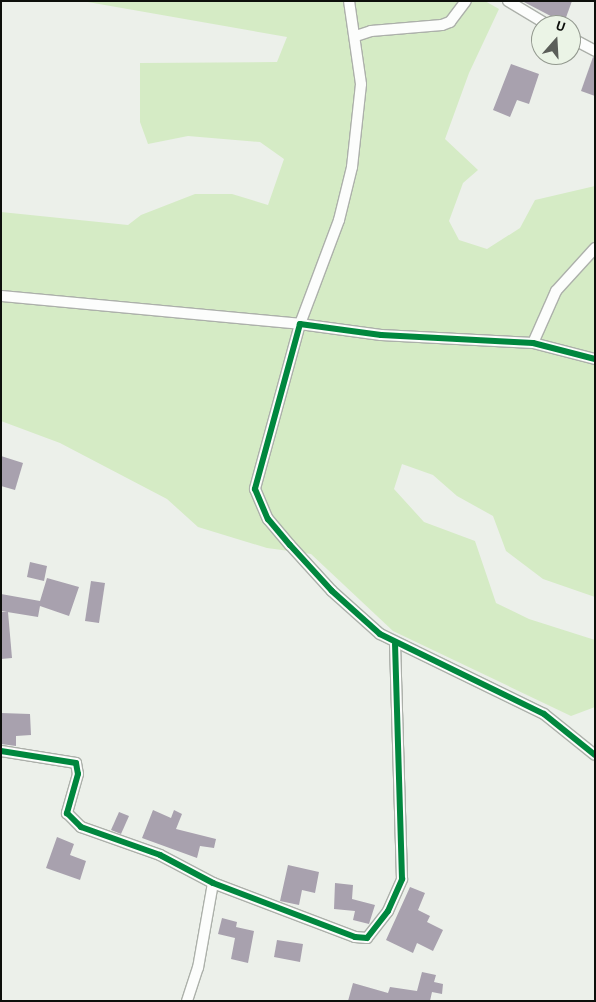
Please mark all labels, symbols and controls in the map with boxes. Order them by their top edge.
north arrow [531,15,581,65]
text: U [554,19,567,35]

